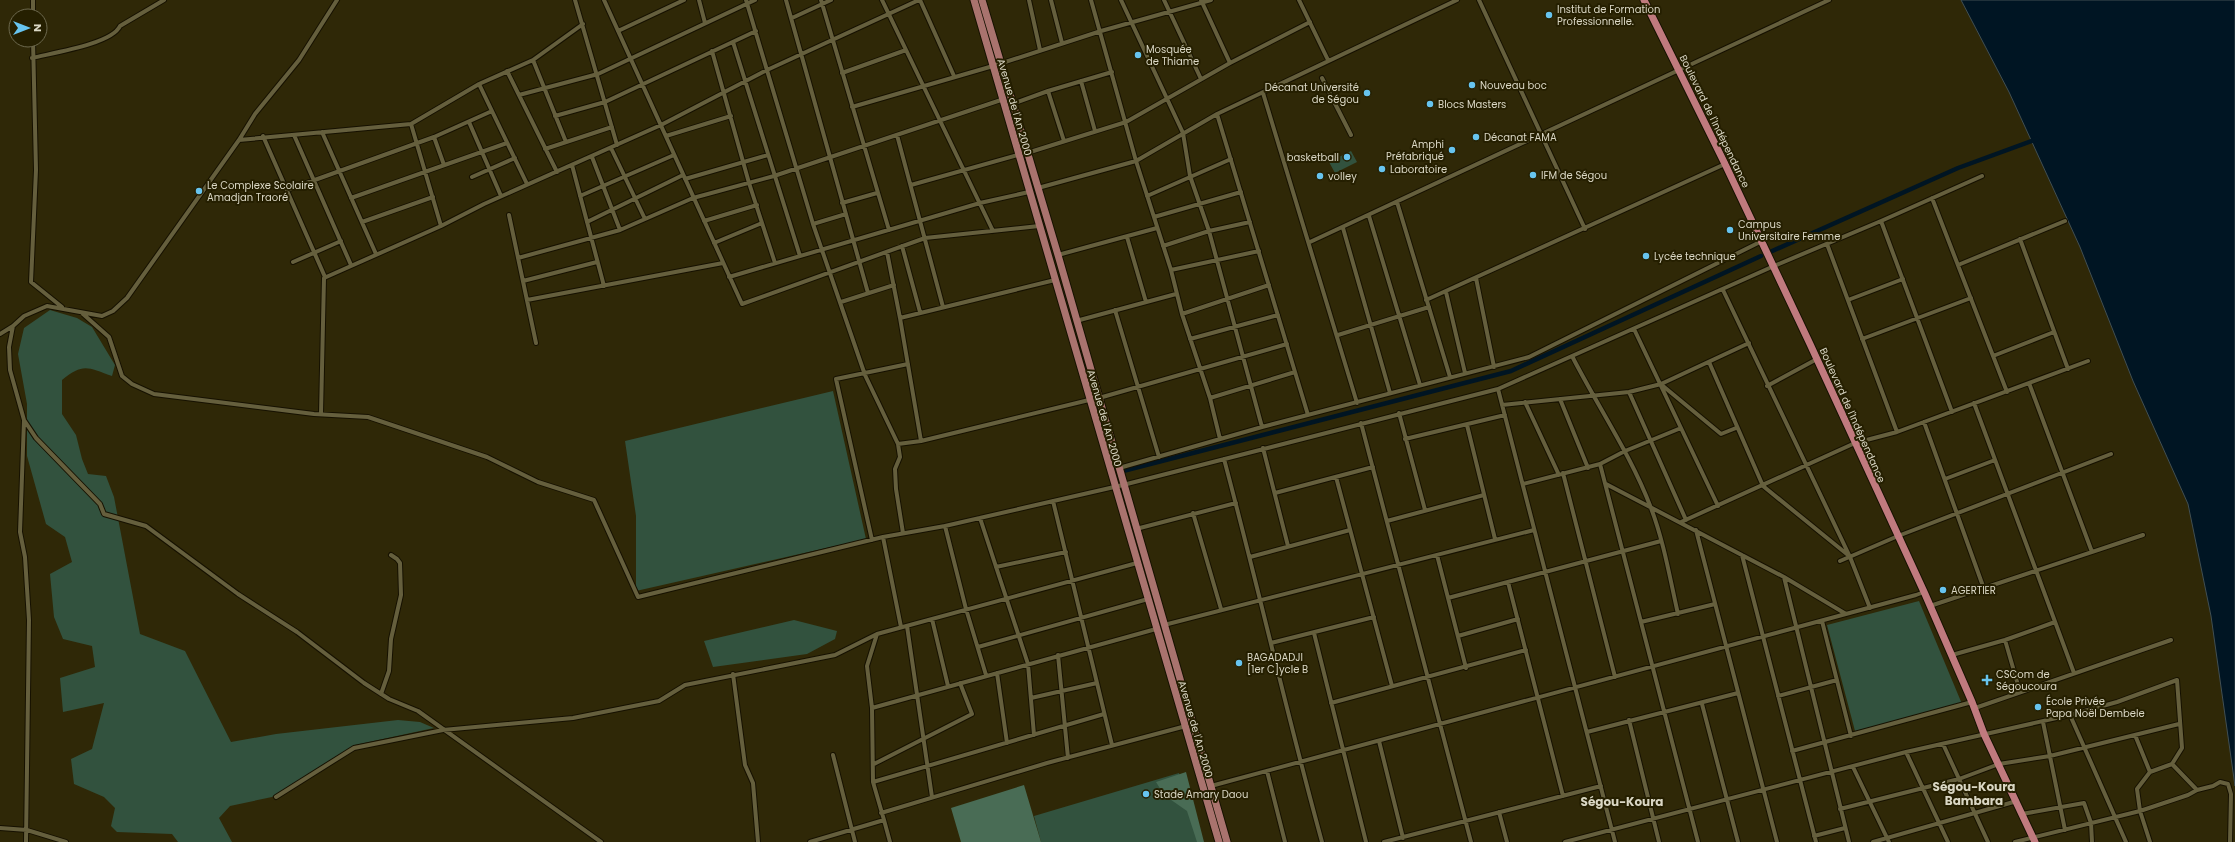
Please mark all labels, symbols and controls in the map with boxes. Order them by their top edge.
place label: Institut de Formation Professionnelle. [1557,2,1660,29]
north arrow [8,8,48,48]
marker: Institut de Formation Professionnelle. [1544,10,1554,20]
text: N [30,24,46,32]
place label: Mosquée de Thiame [1146,42,1199,69]
marker: Mosquée de Thiame [1133,50,1143,60]
street label: Boulevard de l'Indépendance [1676,52,1753,190]
street label: Avenue de l'An 2000 [993,57,1036,157]
place label: Nouveau boc [1480,78,1547,93]
place label: Décanat Université de Ségou [1265,80,1359,107]
marker: Nouveau boc [1467,80,1477,90]
marker: Décanat Université de Ségou [1362,88,1372,98]
place label: Blocs Masters [1438,97,1506,112]
marker: Blocs Masters [1425,99,1435,109]
place label: Décanat FAMA [1484,130,1557,145]
marker: Décanat FAMA [1471,132,1481,142]
place label: Amphi Préfabriqué [1386,137,1444,164]
marker: Amphi Préfabriqué [1447,145,1457,155]
place label: basketball [1287,150,1339,165]
marker: basketball [1342,152,1352,162]
place label: Laboratoire [1390,162,1447,177]
marker: Laboratoire [1377,164,1387,174]
place label: IFM de Ségou [1541,168,1607,183]
place label: volley [1328,169,1357,184]
marker: IFM de Ségou [1528,170,1538,180]
marker: volley [1315,171,1325,181]
place label: Le Complexe Scolaire Amadjan Traoré [207,178,314,205]
marker: Le Complexe Scolaire Amadjan Traoré [194,186,204,196]
place label: Campus Universitaire Femme [1738,217,1840,244]
marker: Campus Universitaire Femme [1725,225,1735,235]
place label: Lycée technique [1654,249,1736,264]
marker: Lycée technique [1641,251,1651,261]
street label: Boulevard de l'Indépendance [1816,345,1889,485]
street label: Avenue de l'An 2000 [1083,368,1126,468]
place label: AGERTIER [1951,583,1996,598]
marker: AGERTIER [1938,585,1948,595]
place label: BAGADADJI [1er C]ycle B [1247,650,1308,677]
marker: BAGADADJI [1er C]ycle B [1234,658,1244,668]
place label: CSCom de Ségoucoura [1996,667,2057,694]
marker: CSCom de Ségoucoura [1981,674,1993,686]
street label: Avenue de l'An 2000 [1174,679,1217,779]
place label: École Privée Papa Noël Dembele [2046,694,2145,721]
marker: École Privée Papa Noël Dembele [2033,702,2043,712]
district label: Ségou-Koura Bambara [1933,778,2016,809]
place label: Stade Amary Daou [1154,787,1248,802]
marker: Stade Amary Daou [1141,789,1151,799]
district label: Ségou-Koura [1581,793,1664,810]

